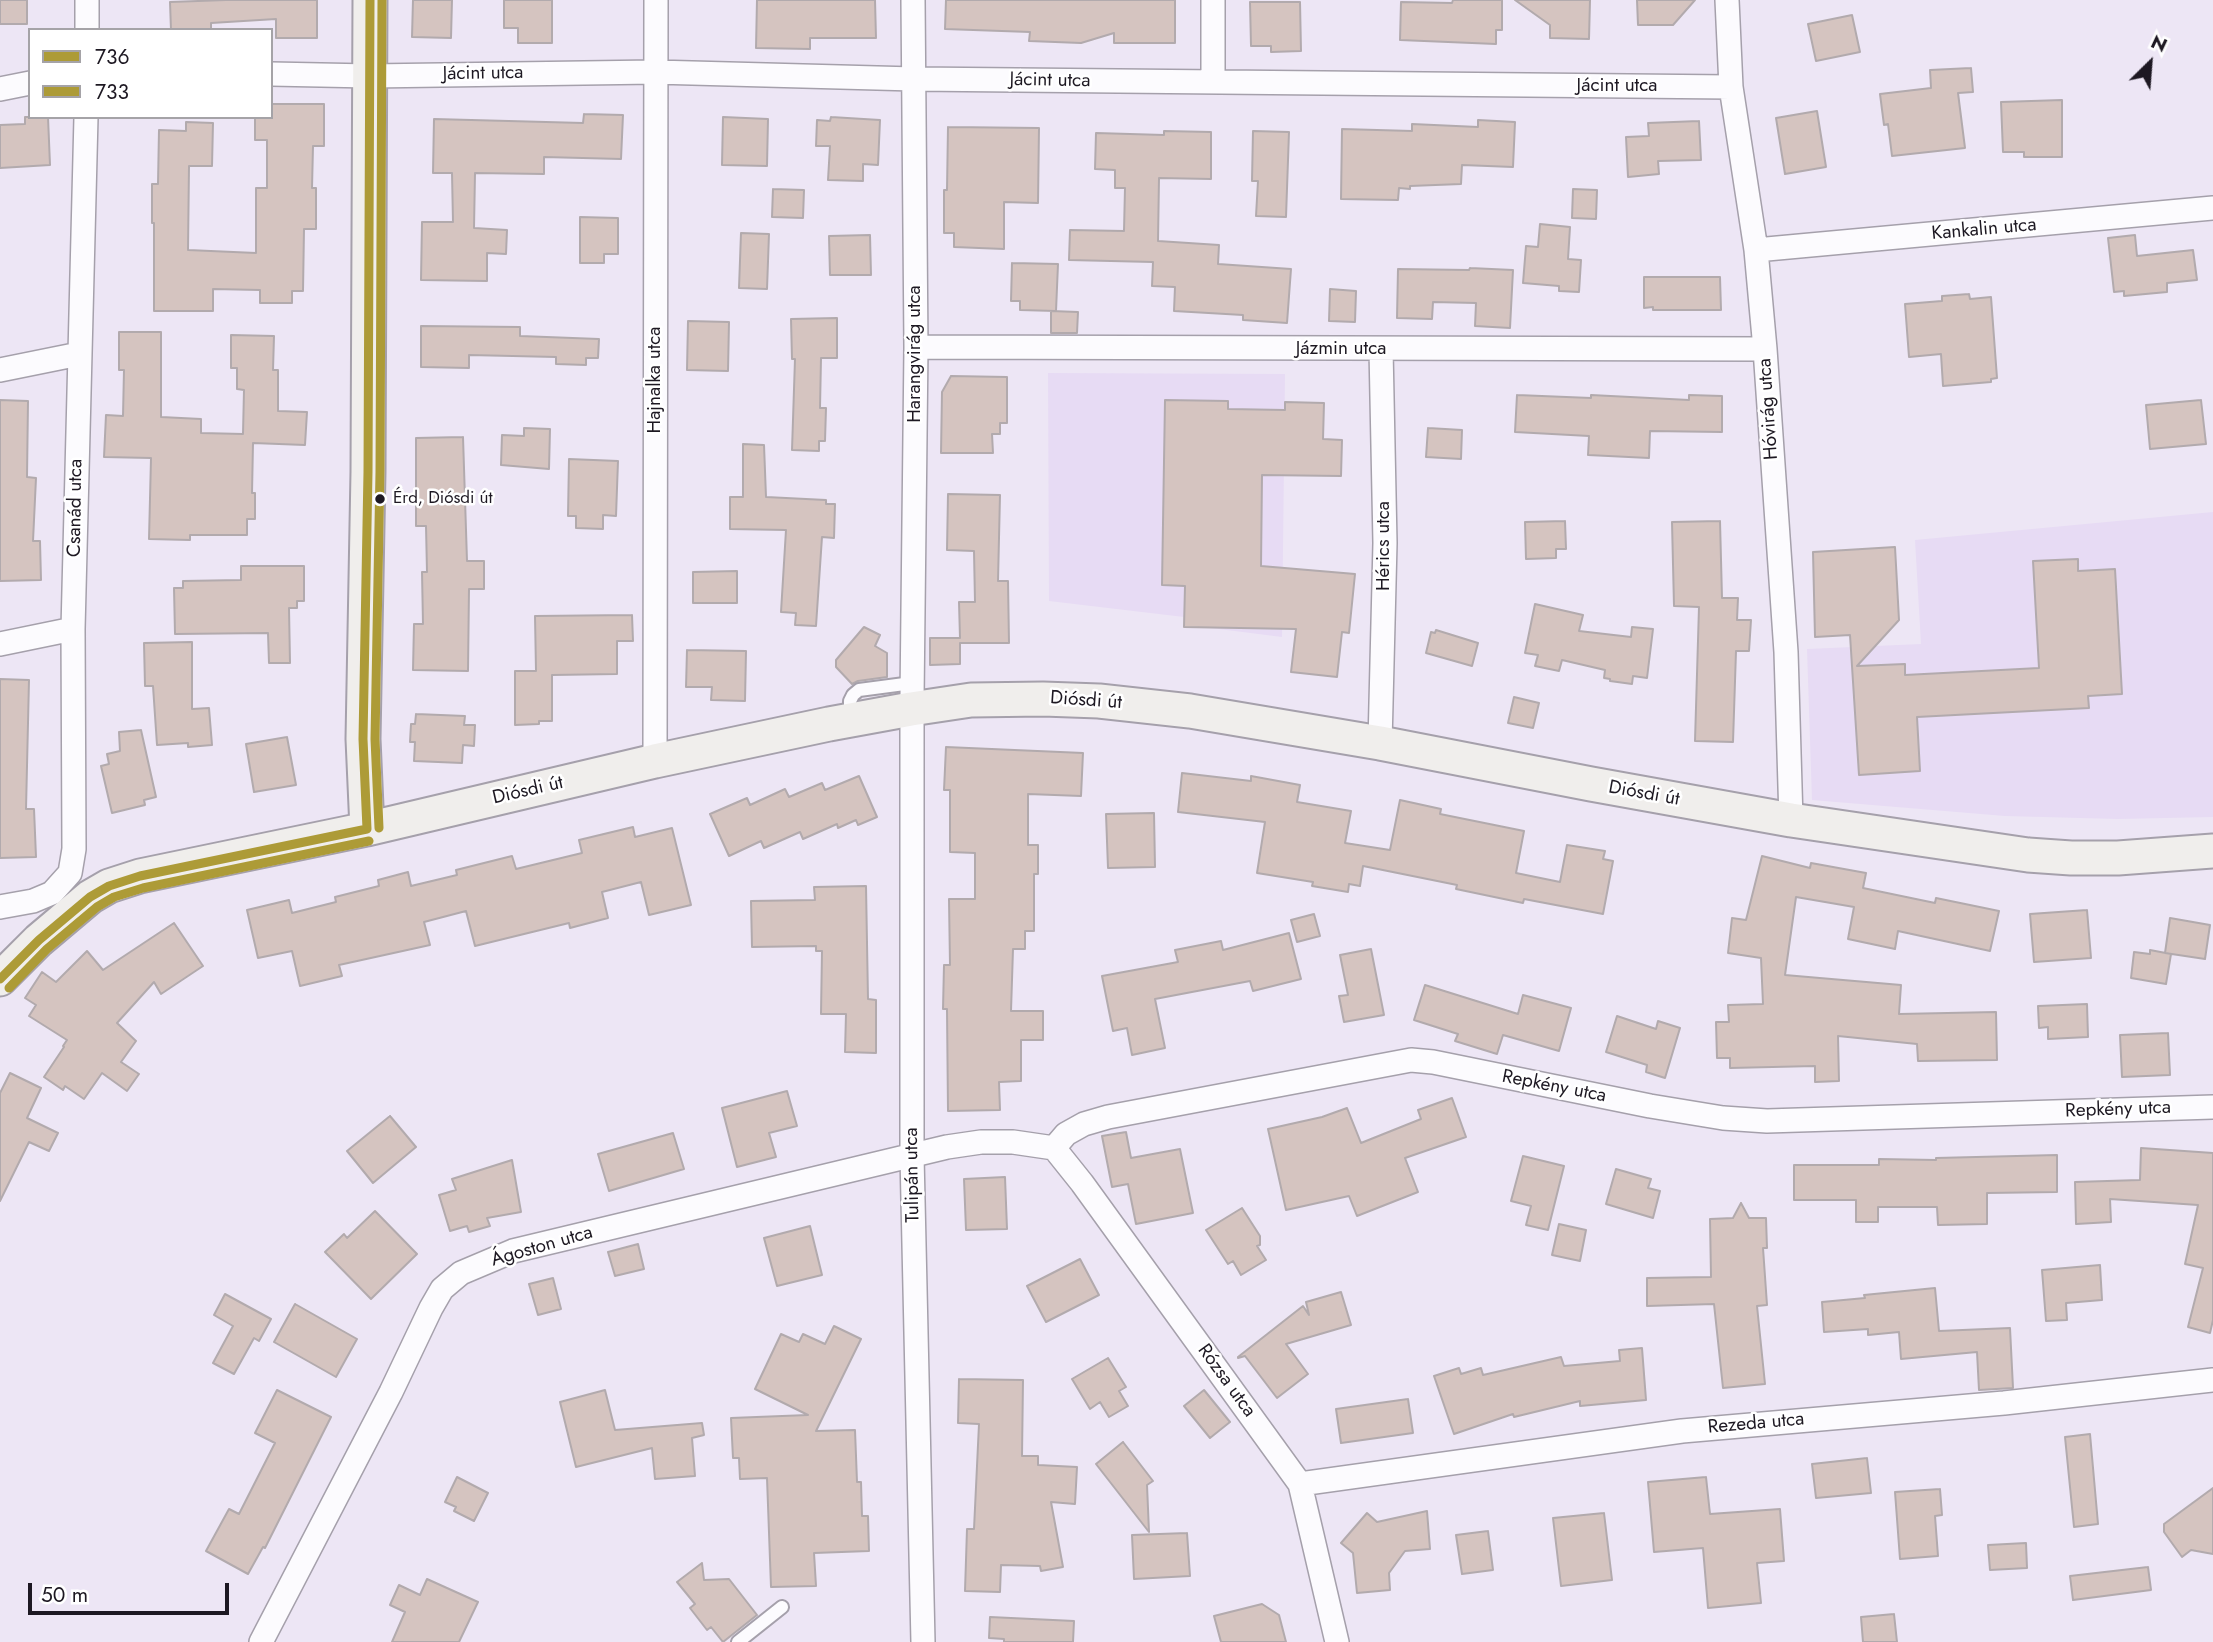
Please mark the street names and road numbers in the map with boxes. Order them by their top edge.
street label: Jácint utca [442,62,524,86]
street label: Jácint utca [1009,69,1091,93]
street label: Jácint utca [1577,75,1657,97]
street label: Kankalin utca [1931,214,2037,246]
street label: Harangvirág utca [904,285,926,423]
street label: Hajnalka utca [644,327,666,433]
street label: Jázmin utca [1296,338,1386,360]
street label: Hóvirág utca [1754,357,1784,461]
street label: Csanád utca [64,459,88,557]
street label: Hérics utca [1373,501,1395,591]
street label: Diósdi út [1049,687,1123,715]
street label: Diósdi út [490,772,566,810]
street label: Diósdi út [1607,777,1681,811]
street label: Repkény utca [1500,1066,1608,1108]
street label: Repkény utca [2065,1097,2171,1123]
street label: Tulipán utca [901,1127,925,1223]
street label: Ágoston utca [489,1222,595,1272]
street label: Rózsa utca [1192,1340,1260,1422]
street label: Rezeda utca [1707,1408,1805,1440]

